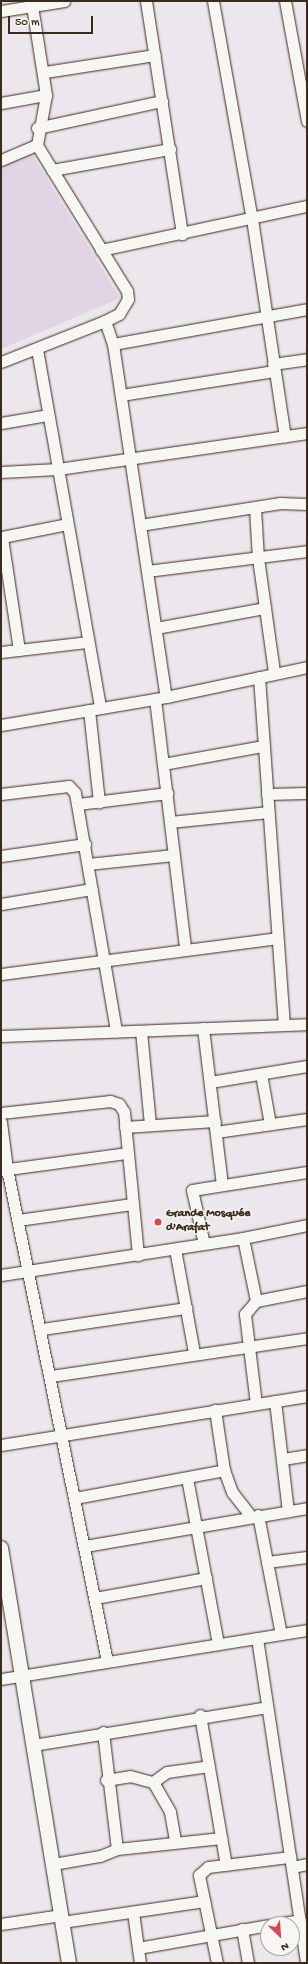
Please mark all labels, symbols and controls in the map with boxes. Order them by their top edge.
scale bar [10,8,95,34]
text: 50 m [15,16,40,30]
place label: Grande Mosquée d'Arafat [166,1208,250,1236]
marker: Grande Mosquée d'Arafat [153,1217,163,1227]
north arrow [260,1916,300,1956]
text: N [279,1939,290,1953]

